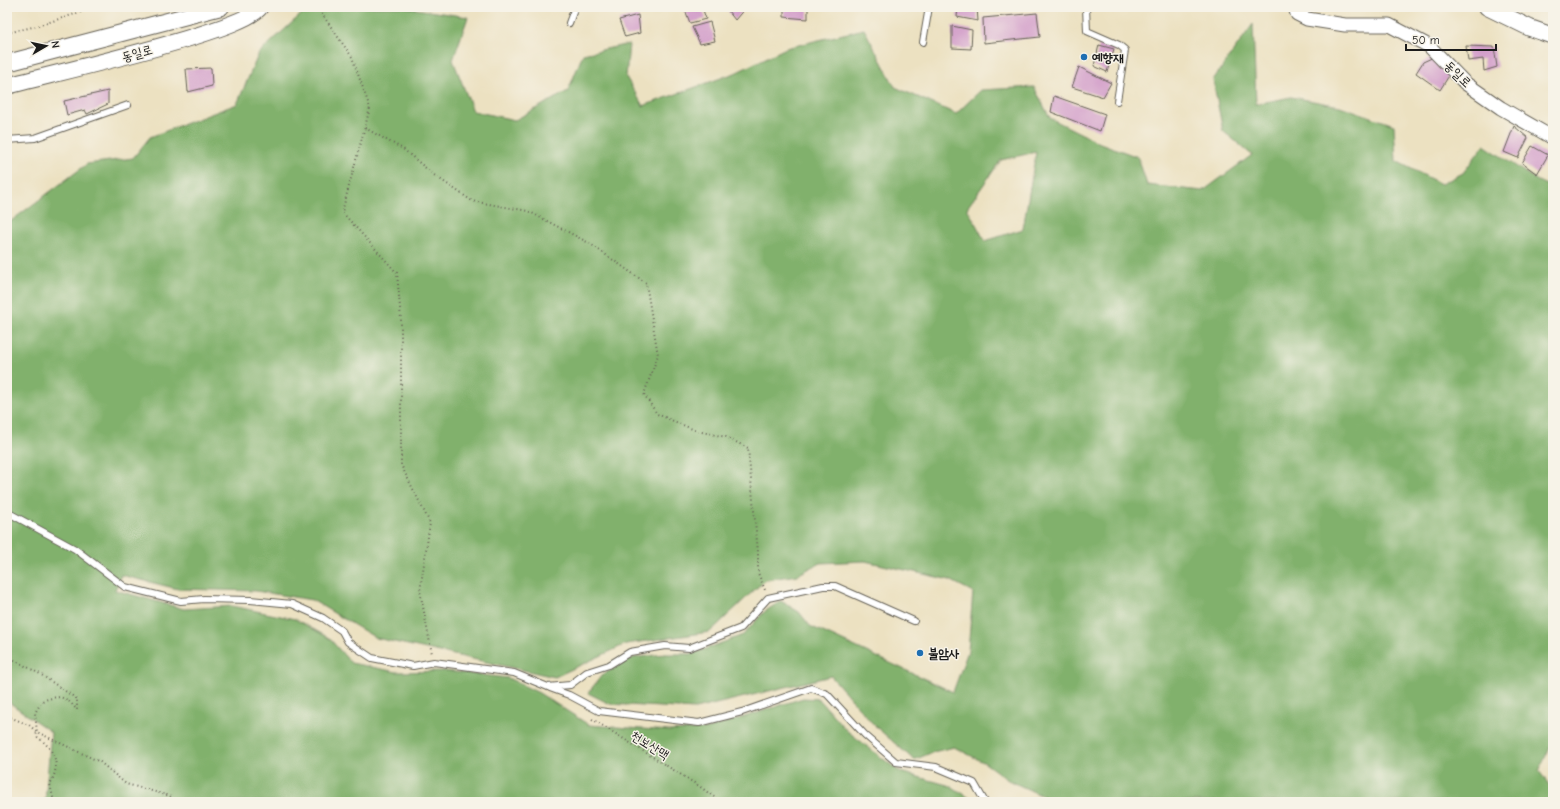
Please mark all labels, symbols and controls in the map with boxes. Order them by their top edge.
north arrow [26,26,66,66]
scale bar [1406,26,1496,52]
text: 50 m [1412,33,1440,47]
text: N [48,40,62,49]
street label: 동일로 [120,41,154,65]
place label: 예향재 [1092,50,1124,65]
marker: 예향재 [1079,52,1089,62]
street label: 동일로 [1441,58,1475,90]
place label: 불암사 [928,646,960,661]
marker: 불암사 [915,648,925,658]
street label: 천보산맥 [628,728,672,762]

